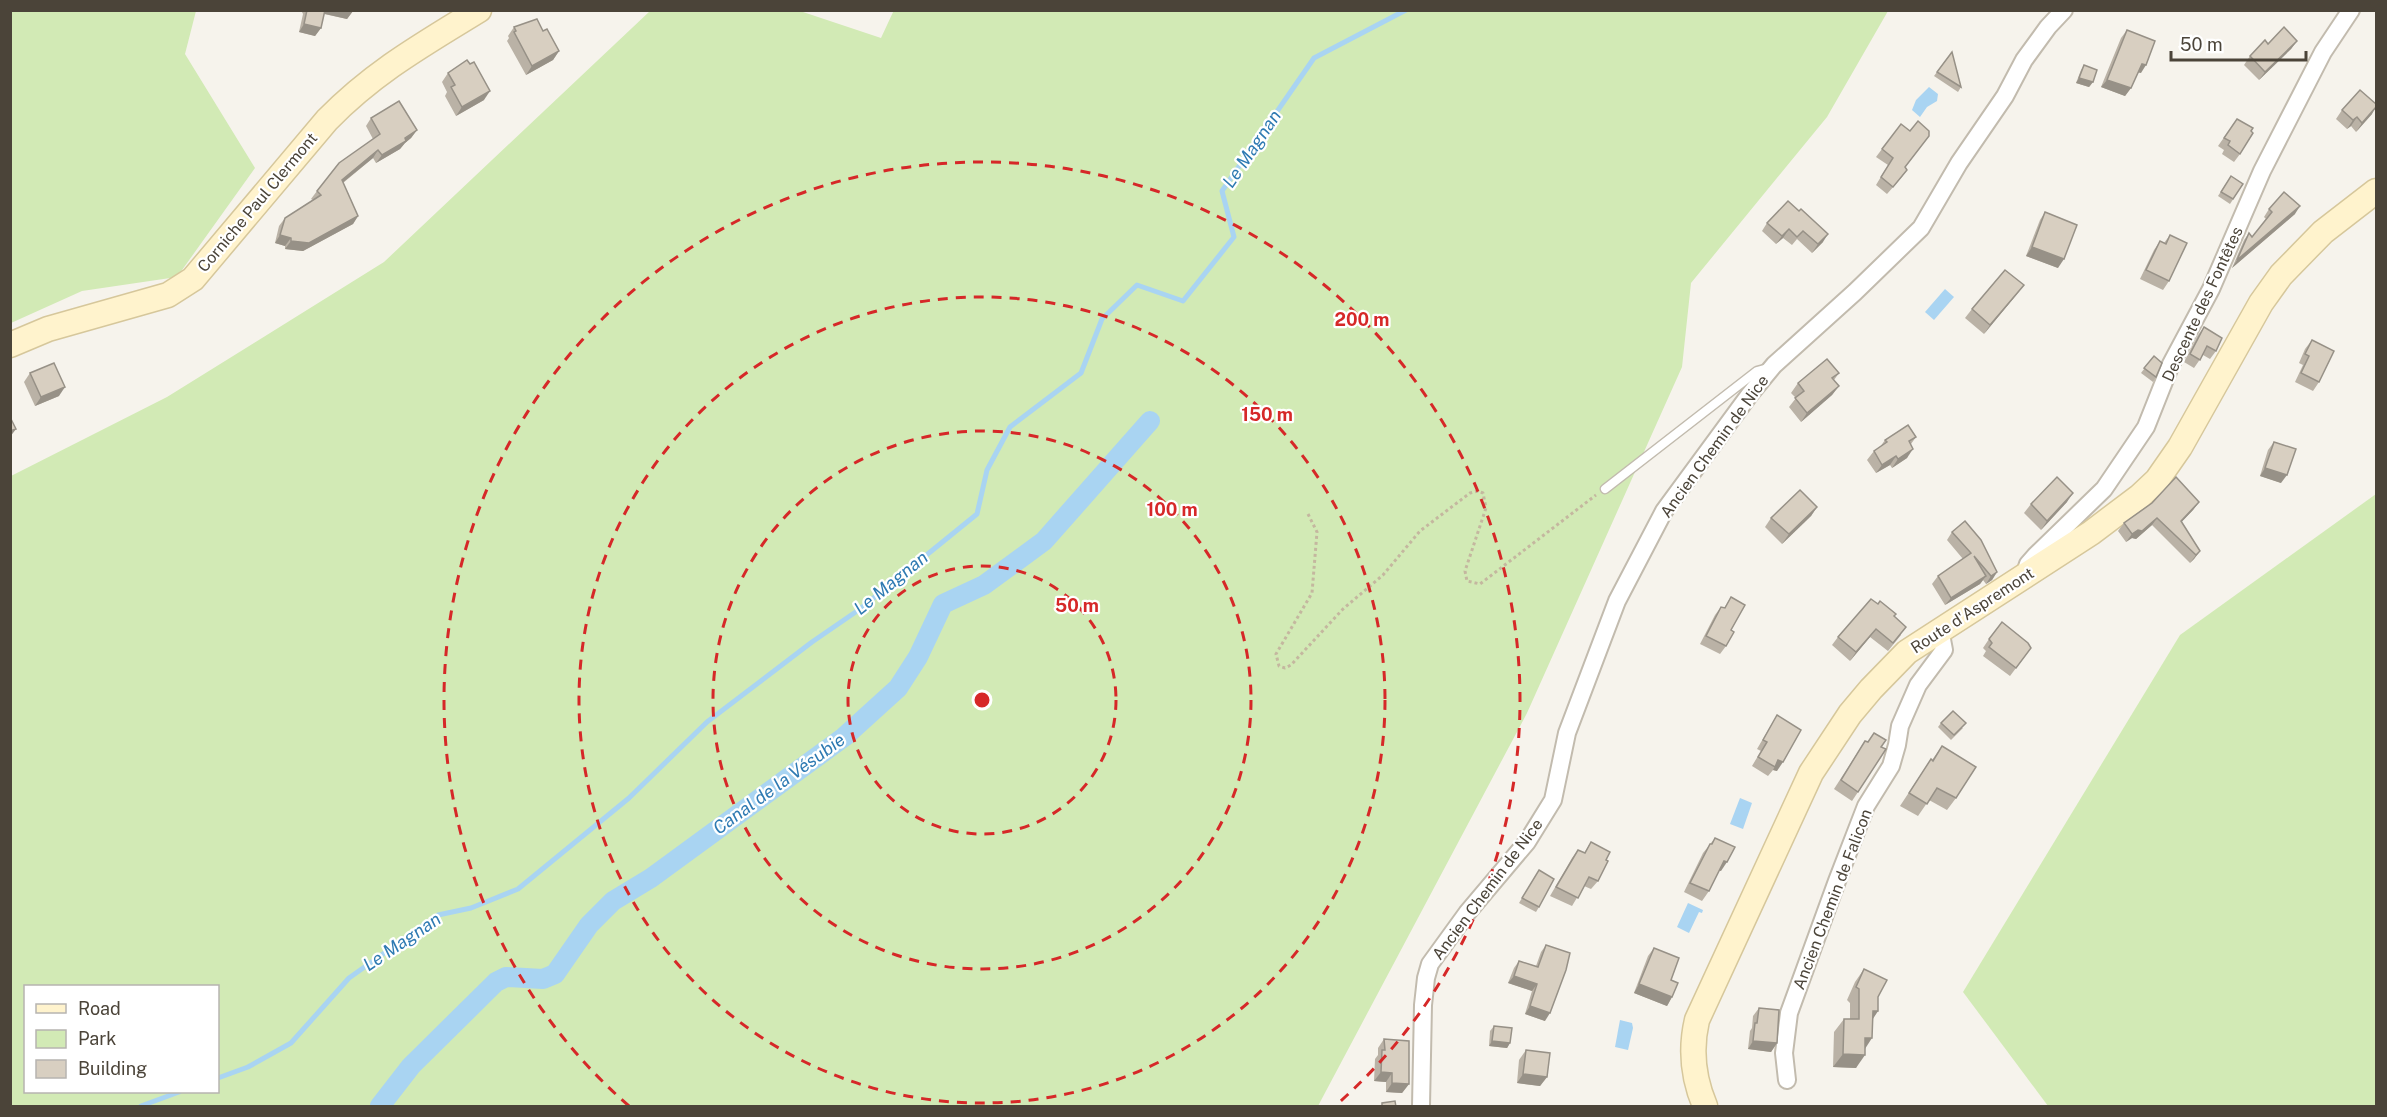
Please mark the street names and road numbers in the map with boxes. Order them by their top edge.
street label: Corniche Paul Clermont [194,129,321,276]
street label: Descente des Fontêtes [2158,224,2247,385]
street label: Ancien Chemin de Nice [1656,371,1773,521]
street label: Route d'Aspremont [1907,564,2037,657]
street label: Ancien Chemin de Falicon [1789,806,1876,992]
street label: Ancien Chemin de Nice [1428,815,1547,964]

